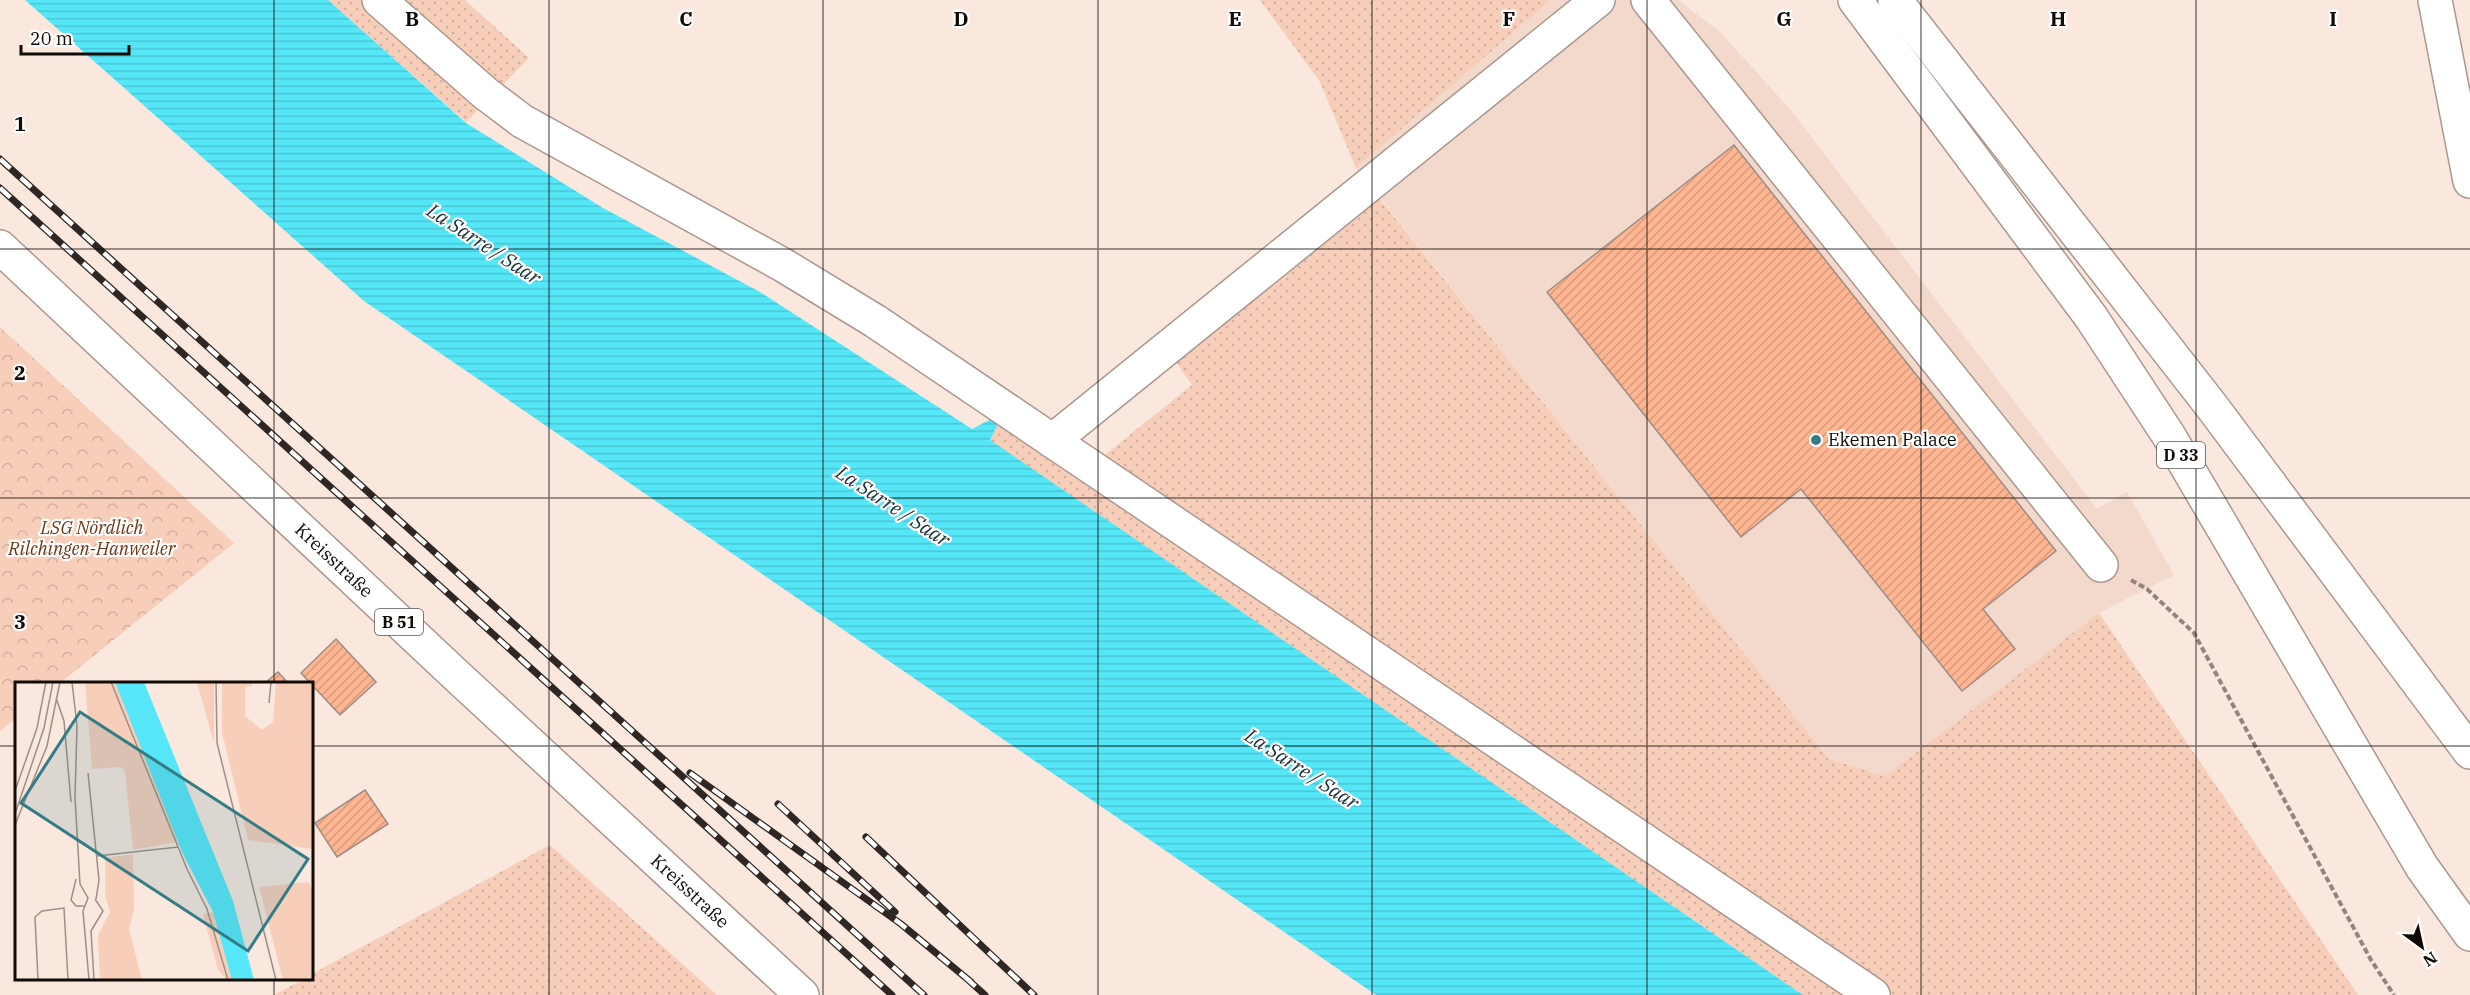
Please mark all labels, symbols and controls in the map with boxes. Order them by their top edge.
text: B [405,5,419,32]
text: C [679,5,693,32]
text: D [953,5,969,32]
text: E [1228,5,1242,32]
text: F [1503,5,1515,32]
text: G [1776,5,1792,32]
text: H [2050,5,2066,32]
text: I [2329,5,2337,32]
scale bar [21,18,129,56]
text: 20 m [30,27,73,50]
text: 1 [14,110,26,137]
water label: La Sarre / Saar [421,196,548,291]
text: 2 [14,359,26,386]
place label: Ekemen Palace [1828,428,1957,451]
marker: Ekemen Palace [1809,433,1823,447]
road number: D 33 [2157,442,2205,468]
water label: La Sarre / Saar [830,458,957,553]
park label: LSG Nördlich Rilchingen-Hanweiler [7,516,177,560]
street label: Kreisstraße [290,518,378,602]
text: 3 [14,608,26,635]
road number: B 51 [375,609,423,635]
inset map [15,682,314,980]
water label: La Sarre / Saar [1239,721,1366,816]
street label: Kreisstraße [646,849,734,933]
north arrow [2392,917,2452,977]
text: N [2419,948,2441,971]

